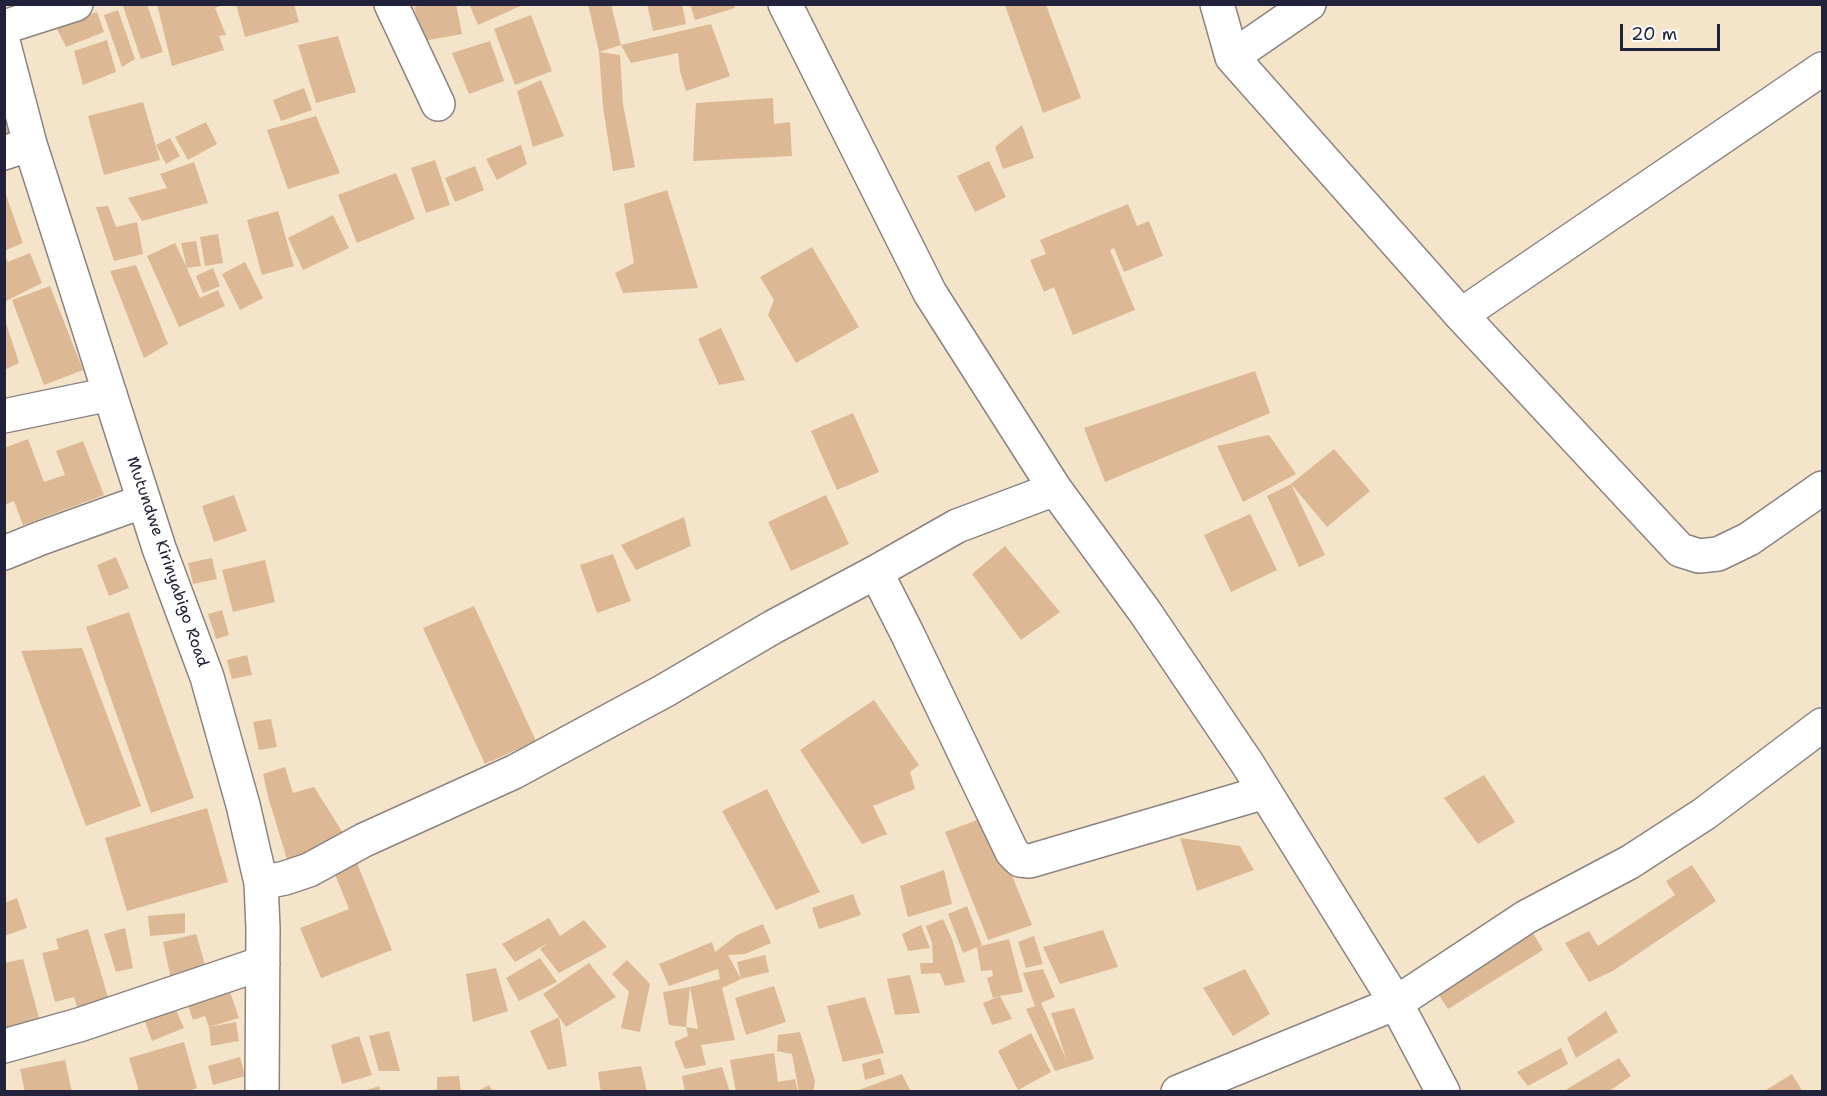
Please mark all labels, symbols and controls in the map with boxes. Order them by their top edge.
scale bar [1623,12,1724,50]
text: 20 m [1631,22,1677,46]
street label: Mutundwe Kirinyabigo Road [122,454,212,670]

